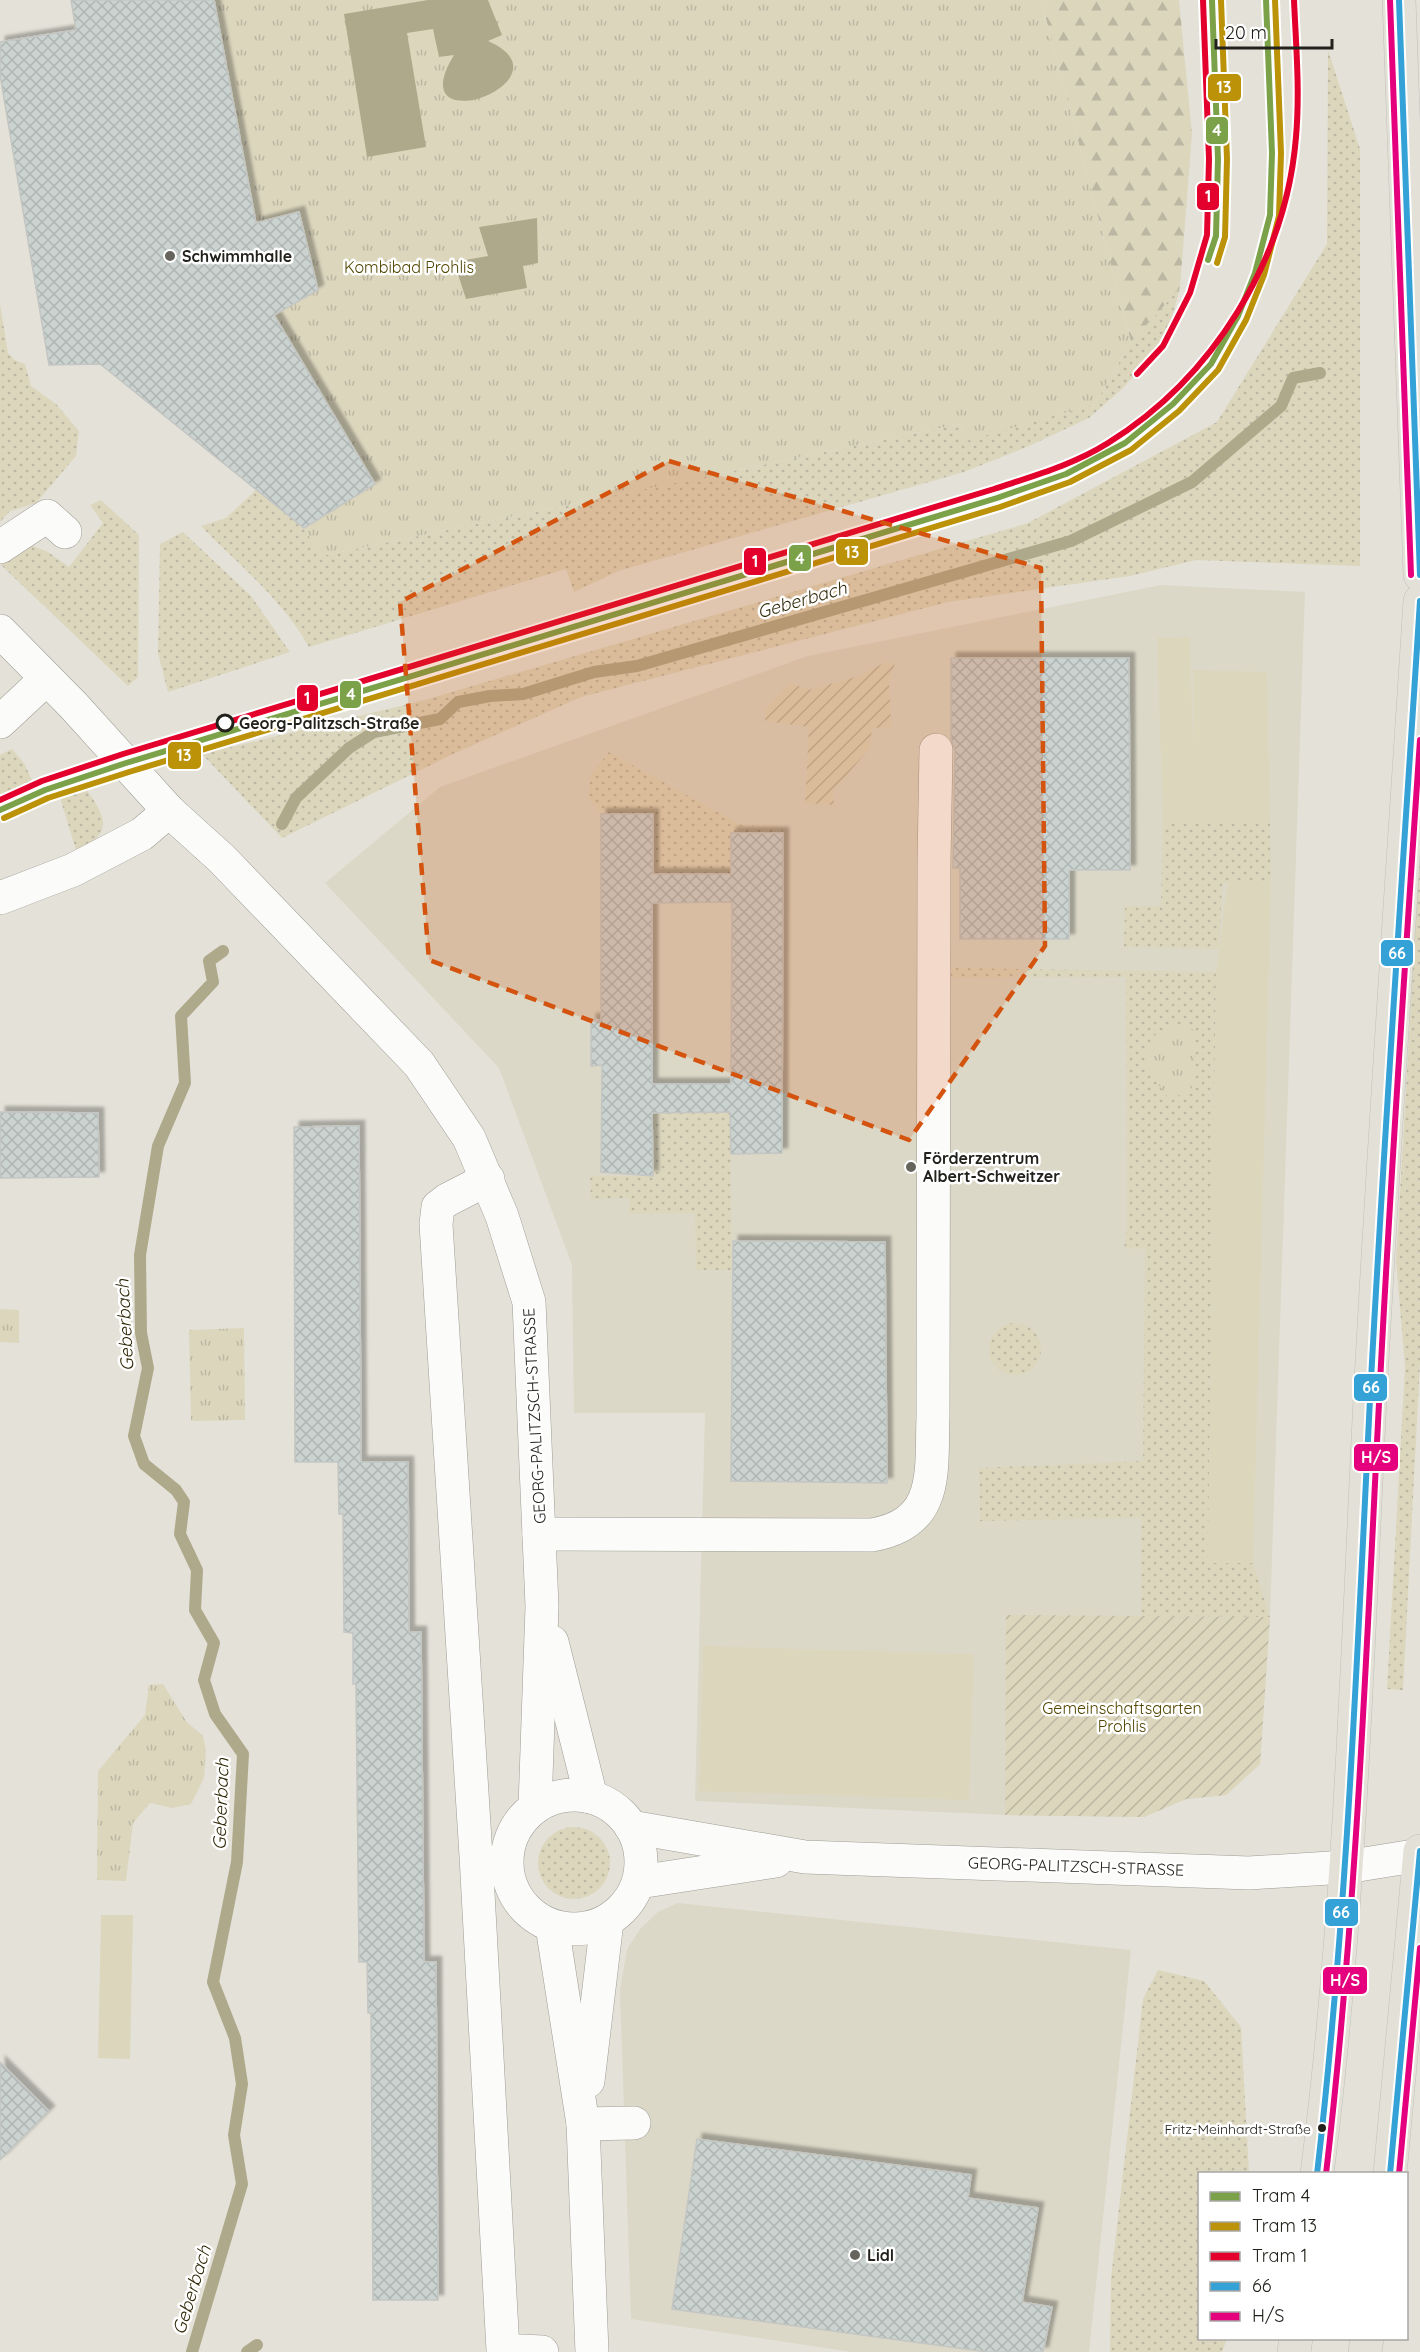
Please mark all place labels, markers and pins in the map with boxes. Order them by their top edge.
place label: Schwimmhalle [182,246,292,266]
marker: Schwimmhalle [163,249,177,263]
place label: Georg-Palitzsch-Straße [239,713,420,733]
marker: Georg-Palitzsch-Straße [216,714,234,732]
place label: Förderzentrum Albert-Schweitzer [923,1148,1060,1186]
marker: Förderzentrum Albert-Schweitzer [904,1160,918,1174]
place label: Fritz-Meinhardt-Straße [1164,2120,1311,2138]
marker: Fritz-Meinhardt-Straße [1316,2122,1328,2134]
place label: Lidl [867,2245,894,2265]
marker: Lidl [848,2248,862,2262]

